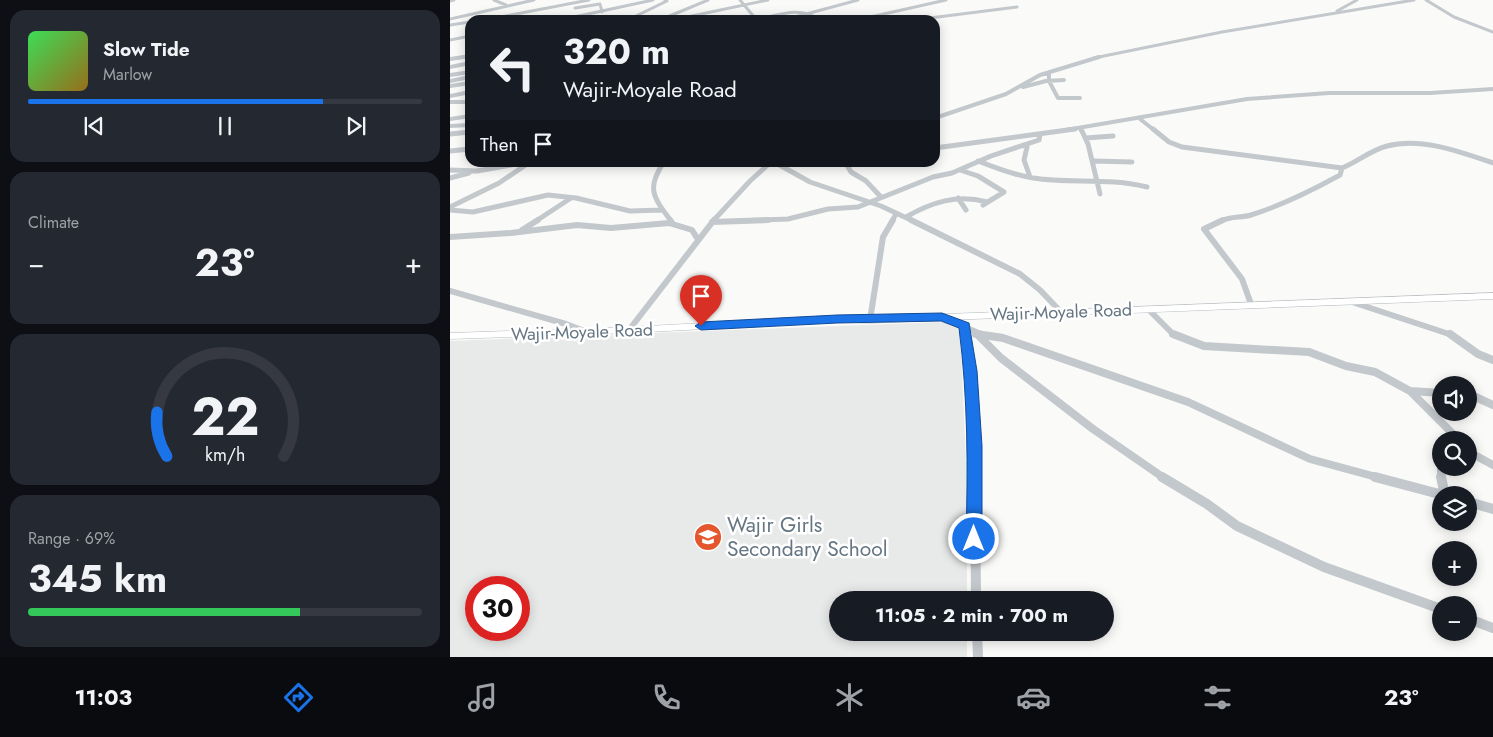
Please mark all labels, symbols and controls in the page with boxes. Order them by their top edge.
text: 320 m [563,27,670,77]
icon: left [480,35,545,100]
text: Slow Tide [103,36,190,63]
text: Marlow [103,63,152,86]
text: Wajir-Moyale Road [563,73,737,105]
icon: previous [80,112,108,140]
icon: pause [211,112,239,140]
icon: next [342,112,370,140]
icon: arrive [529,130,557,158]
text: Then [480,131,519,158]
text: Climate [28,211,79,234]
text: 23° [195,235,255,290]
text: − [28,243,45,284]
text: + [405,243,422,284]
pin [680,275,722,326]
icon: arrive [687,282,715,310]
street label: Wajir-Moyale Road [990,297,1132,327]
street label: Wajir-Moyale Road [511,317,653,347]
map controls [1432,376,1477,641]
button: sound [1432,376,1477,421]
text: 22 [191,379,259,455]
button: search [1432,431,1477,476]
text: km/h [205,442,245,468]
button: layers [1432,486,1477,531]
place label: Wajir Girls Secondary School [727,510,888,564]
position arrow [947,512,999,564]
school or university icon: Wajir Girls Secondary School [693,522,723,552]
text: Range · 69% [28,527,115,550]
button: + [1432,541,1477,586]
text: 345 km [28,551,167,606]
speed limit sign: 30 [465,576,530,641]
button: − [1432,596,1477,641]
text: 11:05 · 2 min · 700 m [875,602,1068,629]
icon: directions [281,680,316,715]
icon: music [465,680,500,715]
icon: phone [649,680,684,715]
icon: climate [832,680,867,715]
icon: car [1016,680,1051,715]
icon: filters [1200,680,1235,715]
text: 11:03 [74,681,132,713]
text: 23° [1384,681,1419,713]

